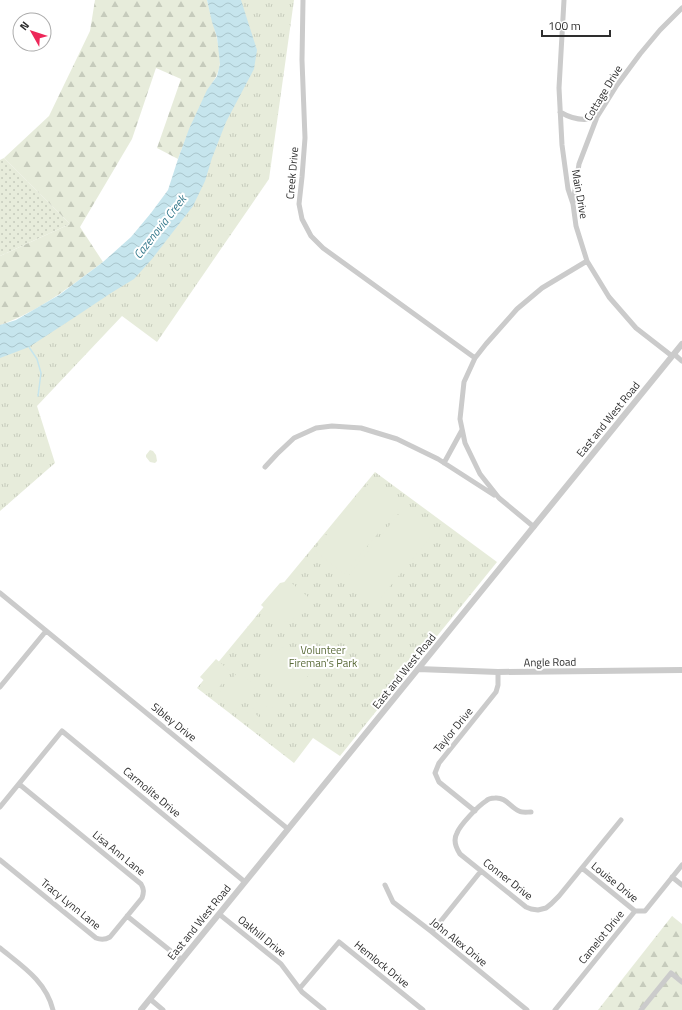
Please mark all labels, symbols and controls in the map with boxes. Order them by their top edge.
north arrow [12,12,52,52]
scale bar [542,12,610,38]
text: 100 m [548,16,581,35]
text: N [16,18,33,34]
street label: Cottage Drive [580,62,626,124]
street label: Creek Drive [282,146,302,200]
street label: Main Drive [568,168,592,220]
water label: Cazenovia Creek [128,189,192,263]
street label: East and West Road [573,378,644,460]
street label: East and West Road [369,630,440,712]
park label: Volunteer Fireman's Park [289,642,358,671]
street label: Angle Road [524,654,577,670]
street label: Sibley Drive [148,699,200,745]
street label: Taylor Drive [430,704,477,756]
street label: Carmolite Drive [120,763,185,821]
street label: Lisa Ann Lane [89,827,149,880]
street label: Conner Drive [480,854,537,904]
street label: Louise Drive [588,858,642,906]
street label: Tracy Lynn Lane [38,875,105,934]
street label: East and West Road [164,881,235,963]
street label: Camelot Drive [574,906,628,967]
street label: Oakhill Drive [234,912,290,961]
street label: John Alex Drive [427,914,491,970]
street label: Hemlock Drive [351,937,413,992]

